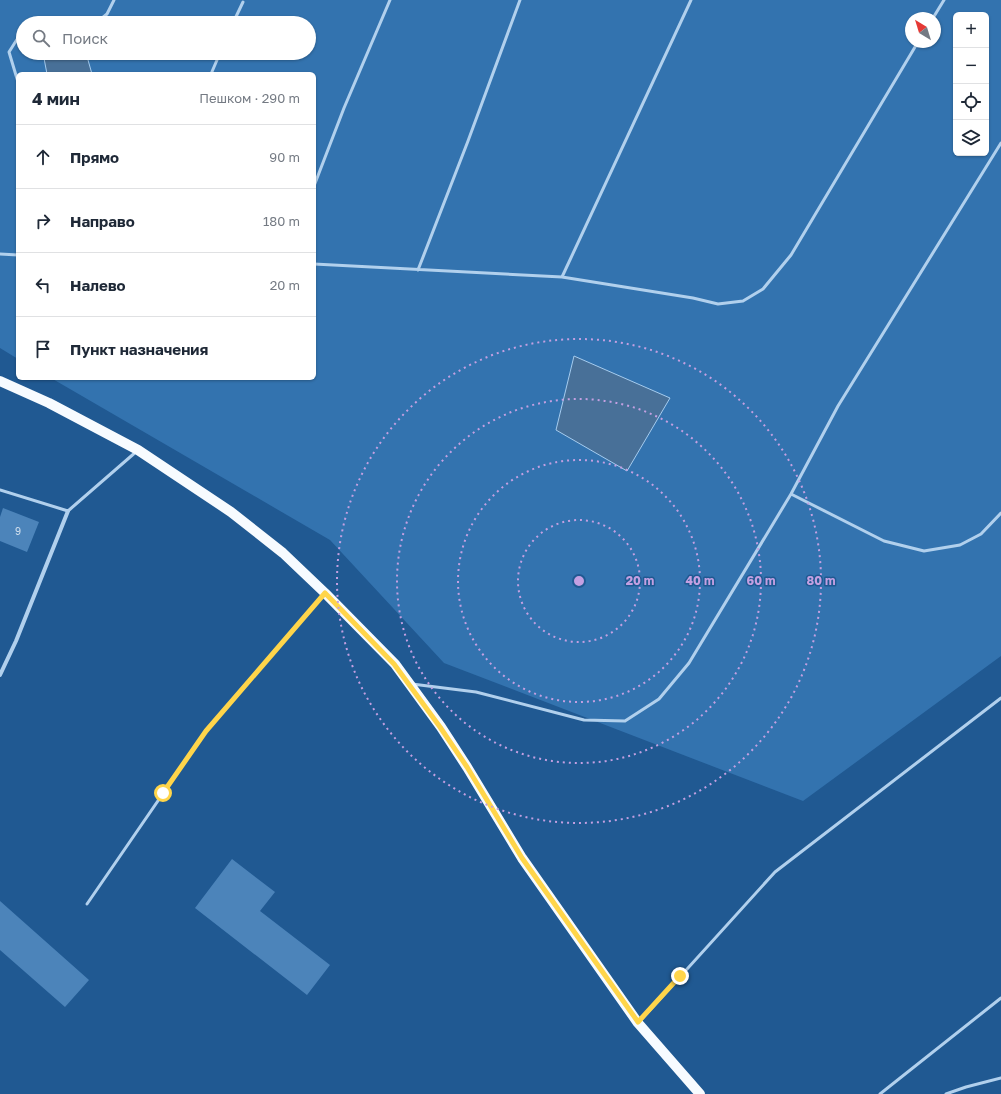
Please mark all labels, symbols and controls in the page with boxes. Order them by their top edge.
north arrow [905,12,941,48]
map controls [953,12,989,156]
button: + [953,12,989,48]
search box [16,16,316,60]
icon: search [30,27,52,49]
text: Поиск [62,29,108,47]
button: − [953,48,989,84]
button: locate [953,84,989,120]
text: 4 мин [32,88,80,109]
text: Пешком · 290 m [199,90,300,106]
button: layers [953,120,989,156]
icon: ahead [32,146,54,168]
text: Прямо [70,148,119,166]
text: 90 m [269,149,300,165]
icon: right [32,210,54,232]
text: Направо [70,212,135,230]
text: 180 m [263,213,300,229]
icon: left [32,274,54,296]
text: Налево [70,276,126,294]
text: 20 m [270,277,300,293]
icon: arrive [32,338,54,360]
text: Пункт назначения [70,340,208,358]
house number: 9 [15,525,21,537]
text: 20 m [626,573,654,588]
text: 40 m [686,573,714,588]
text: 60 m [747,573,775,588]
text: 80 m [807,573,835,588]
centre of rings [572,574,586,588]
route start [154,784,172,802]
route end [671,967,689,985]

